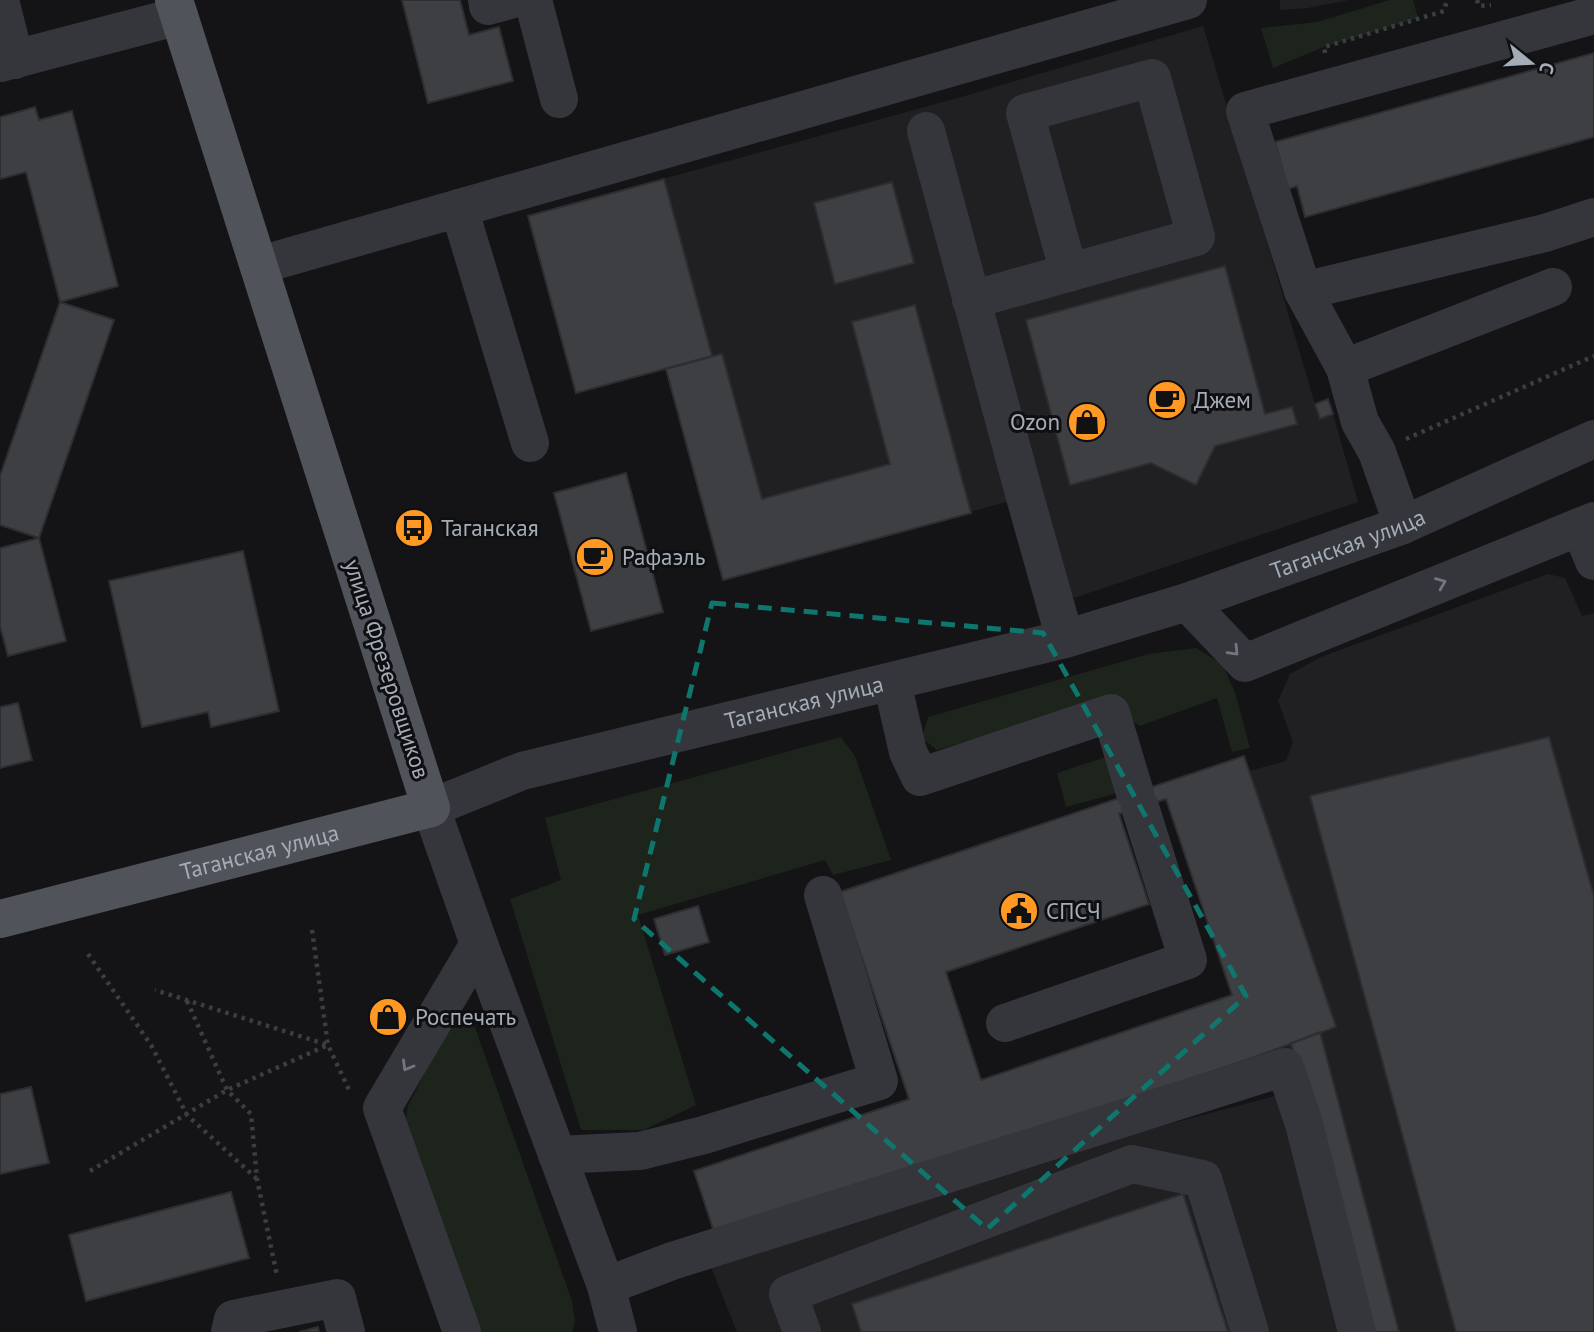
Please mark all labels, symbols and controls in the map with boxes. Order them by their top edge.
north arrow [1496,28,1566,98]
text: С [1534,59,1560,77]
cafe icon: Джем [1146,379,1188,421]
place label: Джем [1194,385,1251,414]
shop icon: Ozon [1066,401,1108,443]
place label: Ozon [1010,407,1060,436]
street label: Таганская улица [1266,502,1430,585]
bus stop icon: Таганская [393,507,435,549]
place label: Таганская [441,513,539,542]
cafe icon: Рафаэль [574,536,616,578]
place label: Рафаэль [622,542,705,571]
street label: улица Фрезеровщиков [338,555,437,782]
one-way arrow [1435,578,1447,592]
one-way arrow [1225,643,1238,656]
street label: Таганская улица [721,669,886,735]
street label: Таганская улица [177,817,342,886]
public building icon: СПСЧ [998,890,1040,932]
place label: СПСЧ [1046,896,1101,925]
shop icon: Роспечать [367,996,409,1038]
place label: Роспечать [415,1002,516,1031]
one-way arrow [402,1058,415,1071]

